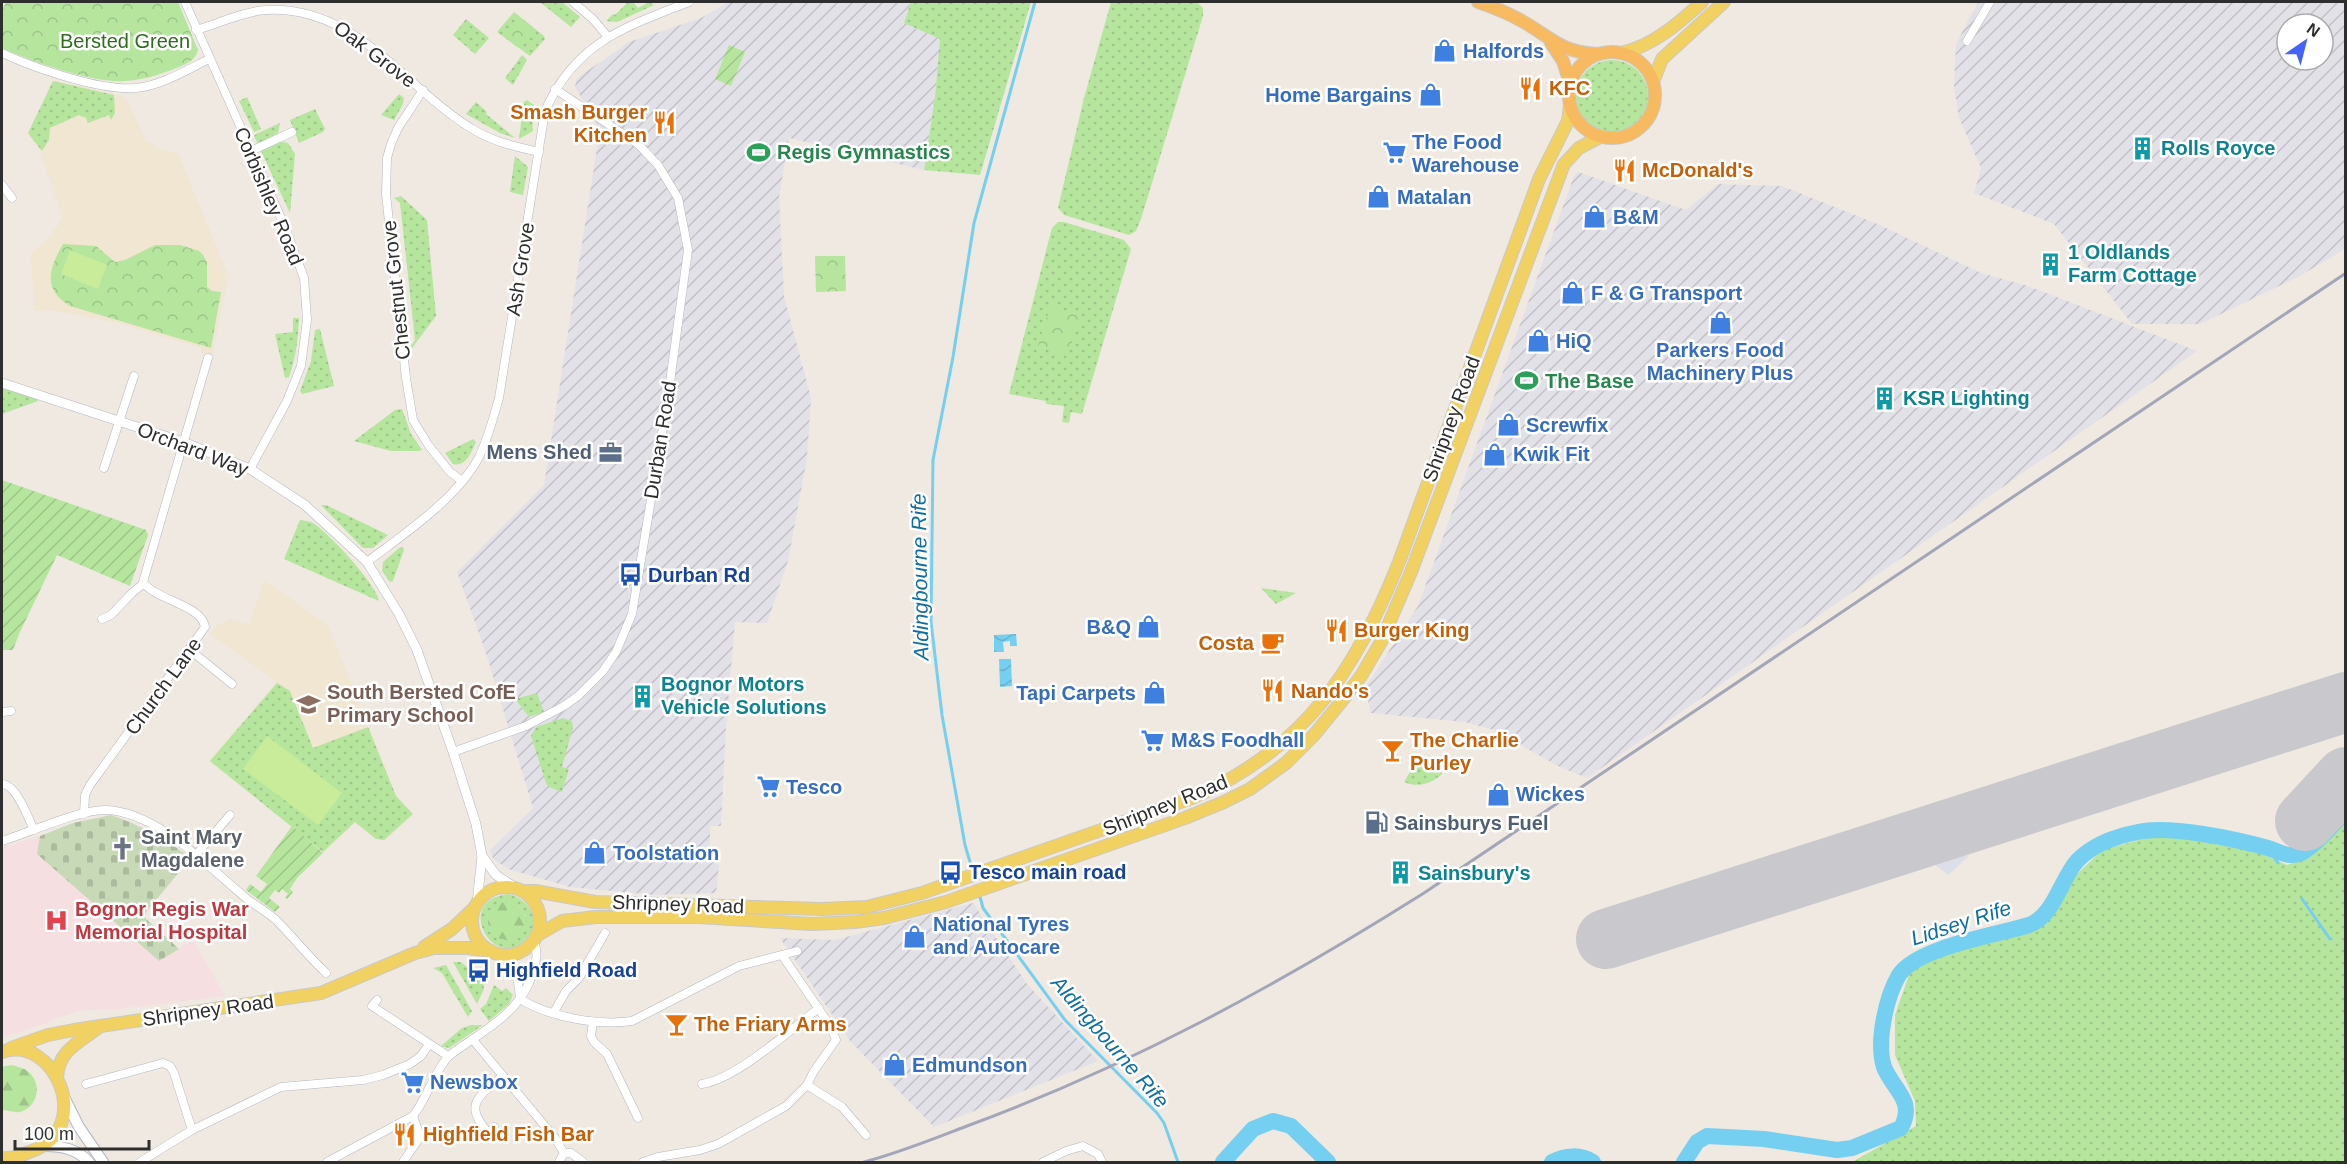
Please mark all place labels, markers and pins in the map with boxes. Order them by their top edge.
shop icon: Halfords [1432,38,1458,64]
place label: Halfords [1463,40,1544,62]
restaurant icon: KFC [1518,75,1544,101]
place label: KFC [1549,77,1590,99]
shop icon: Home Bargains [1417,82,1443,108]
place label: Home Bargains [1265,84,1412,106]
place label: Smash Burger Kitchen [510,101,647,146]
restaurant icon: Smash Burger Kitchen [652,110,678,136]
place label: The Food Warehouse [1412,131,1519,176]
building icon: Rolls Royce [2130,135,2156,161]
place label: Rolls Royce [2161,137,2275,159]
sports icon: Regis Gymnastics [746,139,772,165]
supermarket icon: The Food Warehouse [1381,140,1407,166]
place label: Regis Gymnastics [777,141,950,163]
restaurant icon: McDonald's [1611,157,1637,183]
place label: McDonald's [1642,159,1753,181]
shop icon: Matalan [1366,184,1392,210]
place label: Matalan [1397,186,1471,208]
shop icon: B&M [1582,204,1608,230]
place label: B&M [1613,206,1659,228]
place label: 1 Oldlands Farm Cottage [2068,241,2197,286]
building icon: 1 Oldlands Farm Cottage [2037,251,2063,277]
shop icon: F & G Transport [1560,280,1586,306]
place label: F & G Transport [1591,282,1742,304]
shop icon: Parkers Food Machinery Plus [1707,309,1733,335]
shop icon: HiQ [1525,328,1551,354]
place label: HiQ [1556,330,1592,352]
place label: Parkers Food Machinery Plus [1647,339,1793,384]
sports icon: The Base [1514,368,1540,394]
place label: The Base [1545,370,1634,392]
building icon: KSR Lighting [1872,385,1898,411]
place label: KSR Lighting [1903,387,2030,409]
shop icon: Screwfix [1495,412,1521,438]
place label: Screwfix [1526,414,1608,436]
office icon: Mens Shed [597,439,623,465]
place label: Mens Shed [486,441,592,463]
shop icon: Kwik Fit [1482,441,1508,467]
place label: Kwik Fit [1513,443,1590,465]
bus stop icon: Durban Rd [617,562,643,588]
place label: Durban Rd [648,564,750,586]
shop icon: B&Q [1136,614,1162,640]
place label: B&Q [1087,616,1131,638]
restaurant icon: Burger King [1323,617,1349,643]
place label: Burger King [1354,619,1470,641]
cafe icon: Costa [1259,630,1285,656]
place label: Costa [1198,632,1255,654]
place label: Bognor Motors Vehicle Solutions [661,673,827,718]
restaurant icon: Nando's [1260,678,1286,704]
shop icon: Tapi Carpets [1141,680,1167,706]
place label: Nando's [1291,680,1369,702]
place label: South Bersted CofE Primary School [327,681,516,726]
place label: Tapi Carpets [1016,682,1136,704]
building icon: Bognor Motors Vehicle Solutions [630,683,656,709]
school or university icon: South Bersted CofE Primary School [296,691,322,717]
supermarket icon: M&S Foodhall [1140,727,1166,753]
place label: M&S Foodhall [1171,729,1304,751]
place label: The Charlie Purley [1410,729,1519,774]
bar icon: The Charlie Purley [1379,738,1405,764]
supermarket icon: Tesco [755,774,781,800]
place label: Tesco [786,776,842,798]
shop icon: Wickes [1485,781,1511,807]
place label: Wickes [1516,783,1585,805]
fuel station icon: Sainsburys Fuel [1363,810,1389,836]
place label: Sainsburys Fuel [1394,812,1549,834]
place label: Saint Mary Magdalene [141,826,244,871]
church icon: Saint Mary Magdalene [110,835,136,861]
shop icon: Toolstation [582,840,608,866]
place label: Toolstation [613,842,719,864]
bus stop icon: Tesco main road [938,859,964,885]
building icon: Sainsbury's [1387,860,1413,886]
place label: Tesco main road [969,861,1126,883]
place label: Sainsbury's [1418,862,1531,884]
place label: Bognor Regis War Memorial Hospital [75,898,249,943]
hospital icon: Bognor Regis War Memorial Hospital [44,907,70,933]
place label: National Tyres and Autocare [933,913,1069,958]
shop icon: National Tyres and Autocare [902,923,928,949]
bus stop icon: Highfield Road [465,957,491,983]
place label: Highfield Road [496,959,637,981]
bar icon: The Friary Arms [663,1011,689,1037]
place label: The Friary Arms [694,1013,847,1035]
shop icon: Edmundson [881,1052,907,1078]
place label: Edmundson [912,1054,1028,1076]
supermarket icon: Newsbox [399,1069,425,1095]
place label: Newsbox [430,1071,518,1093]
restaurant icon: Highfield Fish Bar [392,1121,418,1147]
place label: Highfield Fish Bar [423,1123,594,1145]

